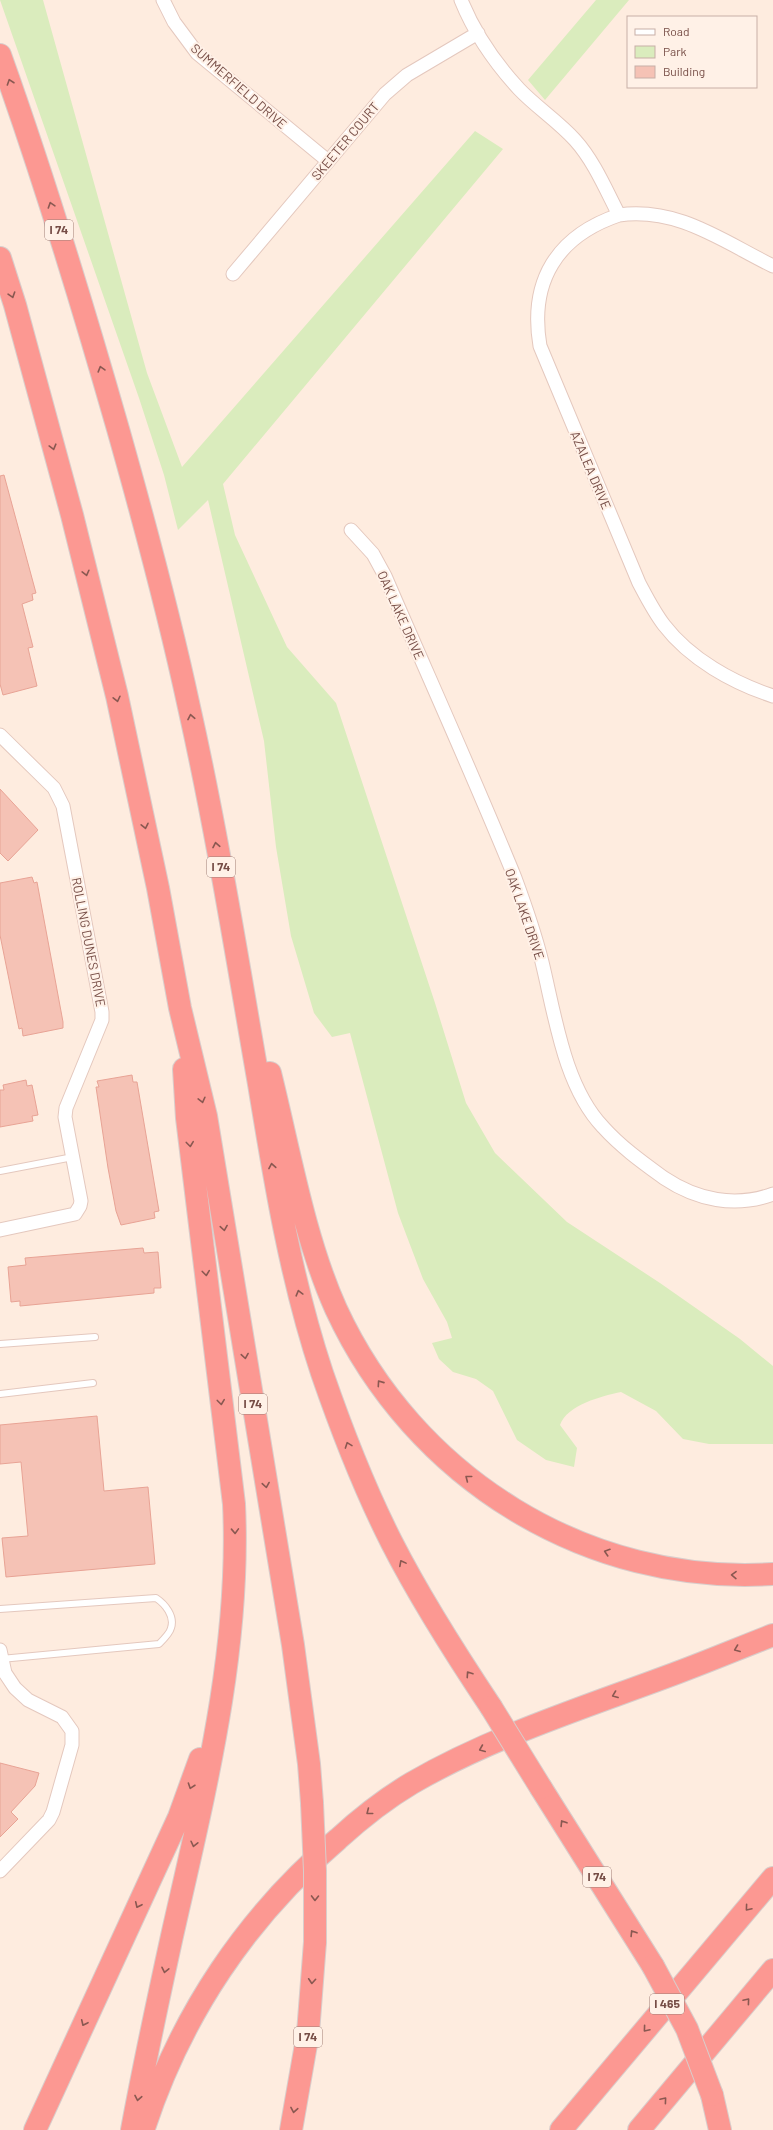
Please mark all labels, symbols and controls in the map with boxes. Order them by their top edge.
legend [627,16,757,88]
text: Road [663,24,690,38]
street label: SUMMERFIELD DRIVE [188,40,290,132]
text: Park [663,44,687,58]
text: Building [663,64,705,78]
one-way arrow [6,78,14,85]
street label: SKEETER COURT [308,99,382,183]
one-way arrow [47,202,56,209]
road number: I 74 [45,220,73,240]
one-way arrow [7,291,16,298]
one-way arrow [97,366,106,373]
street label: AZALEA DRIVE [567,428,615,512]
one-way arrow [49,444,57,450]
street label: OAK LAKE DRIVE [374,568,428,662]
one-way arrow [81,569,90,576]
one-way arrow [113,696,121,702]
one-way arrow [188,714,196,720]
one-way arrow [140,823,148,829]
one-way arrow [213,841,221,848]
road number: I 74 [207,857,235,877]
street label: OAK LAKE DRIVE [502,866,548,962]
street label: ROLLING DUNES DRIVE [69,876,109,1008]
one-way arrow [197,1096,206,1103]
one-way arrow [185,1141,194,1147]
one-way arrow [269,1163,277,1169]
one-way arrow [219,1225,228,1231]
one-way arrow [201,1270,210,1276]
one-way arrow [296,1290,304,1296]
one-way arrow [240,1353,249,1359]
one-way arrow [378,1381,385,1388]
road number: I 74 [239,1394,267,1414]
one-way arrow [217,1399,226,1405]
one-way arrow [344,1441,353,1448]
one-way arrow [465,1476,472,1483]
one-way arrow [261,1481,270,1488]
one-way arrow [231,1528,239,1534]
one-way arrow [603,1548,610,1557]
one-way arrow [400,1560,407,1567]
one-way arrow [731,1571,737,1579]
one-way arrow [733,1644,740,1652]
one-way arrow [466,1671,474,1678]
one-way arrow [612,1690,619,1698]
one-way arrow [478,1744,486,1752]
one-way arrow [187,1782,195,1789]
one-way arrow [366,1808,373,1815]
one-way arrow [560,1820,568,1827]
one-way arrow [190,1841,198,1847]
road number: I 74 [583,1867,611,1887]
one-way arrow [311,1895,319,1901]
one-way arrow [135,1900,143,1908]
one-way arrow [745,1903,752,1911]
one-way arrow [630,1930,637,1937]
one-way arrow [161,1967,169,1974]
one-way arrow [308,1978,317,1984]
road number: I 465 [650,1994,684,2014]
one-way arrow [743,1998,750,2005]
one-way arrow [81,2018,89,2026]
one-way arrow [643,2024,650,2031]
road number: I 74 [294,2027,322,2047]
one-way arrow [134,2094,143,2101]
one-way arrow [659,2098,666,2105]
one-way arrow [291,2107,299,2113]

